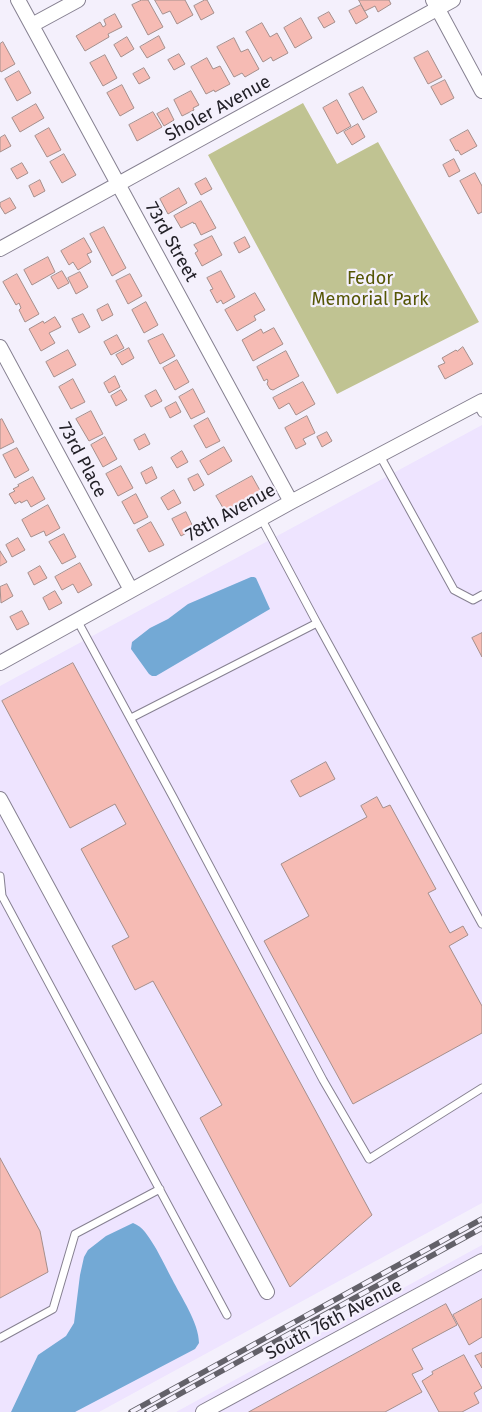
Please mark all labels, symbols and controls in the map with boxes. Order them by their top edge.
street label: Sholer Avenue [161,71,275,147]
street label: 73rd Street [140,198,202,286]
park label: Fedor Memorial Park [312,268,428,310]
street label: 73rd Place [53,419,111,501]
street label: 78th Avenue [182,480,280,546]
street label: South 76th Avenue [262,1275,406,1365]

